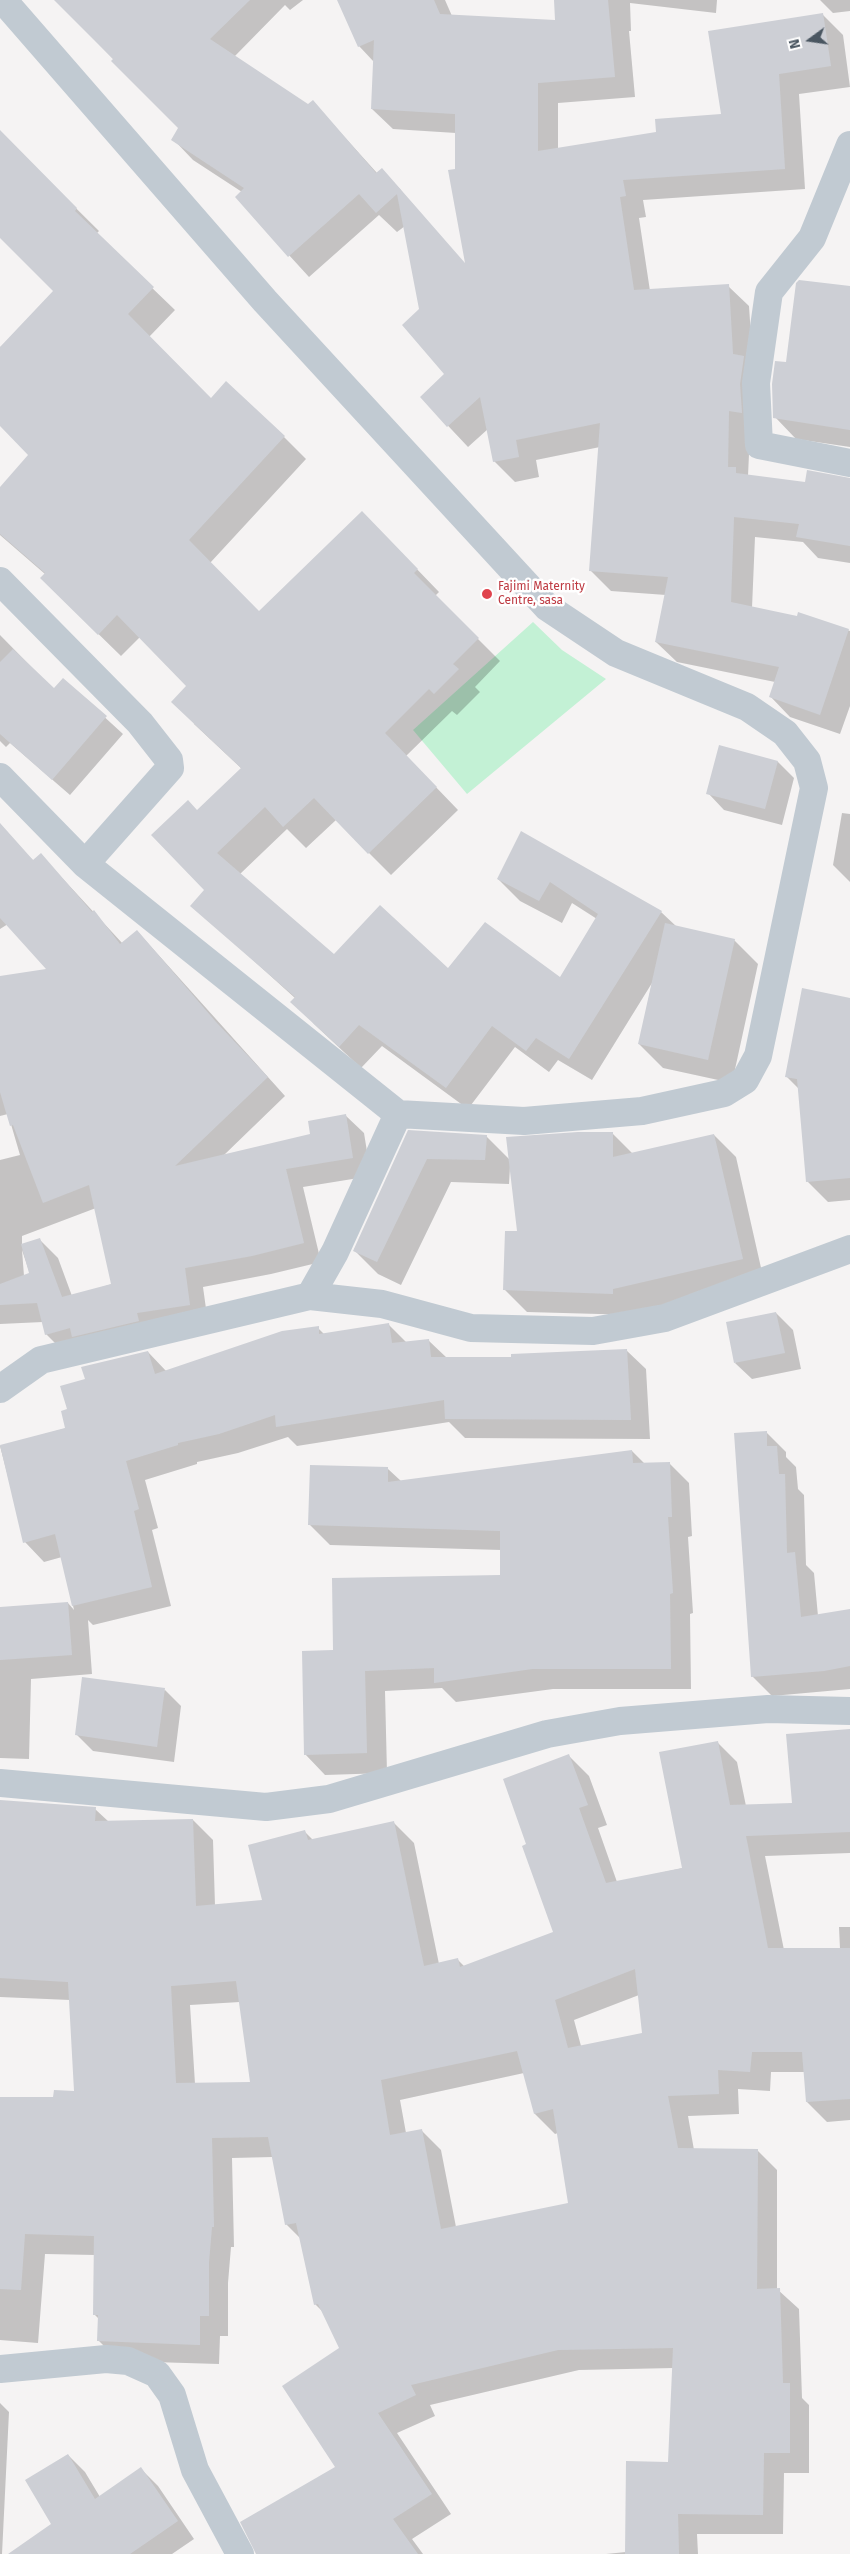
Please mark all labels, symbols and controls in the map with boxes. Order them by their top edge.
north arrow [785,15,835,65]
text: N [786,37,804,50]
place label: Fajimi Maternity Centre, sasa [498,580,585,608]
marker: Fajimi Maternity Centre, sasa [480,587,494,601]

